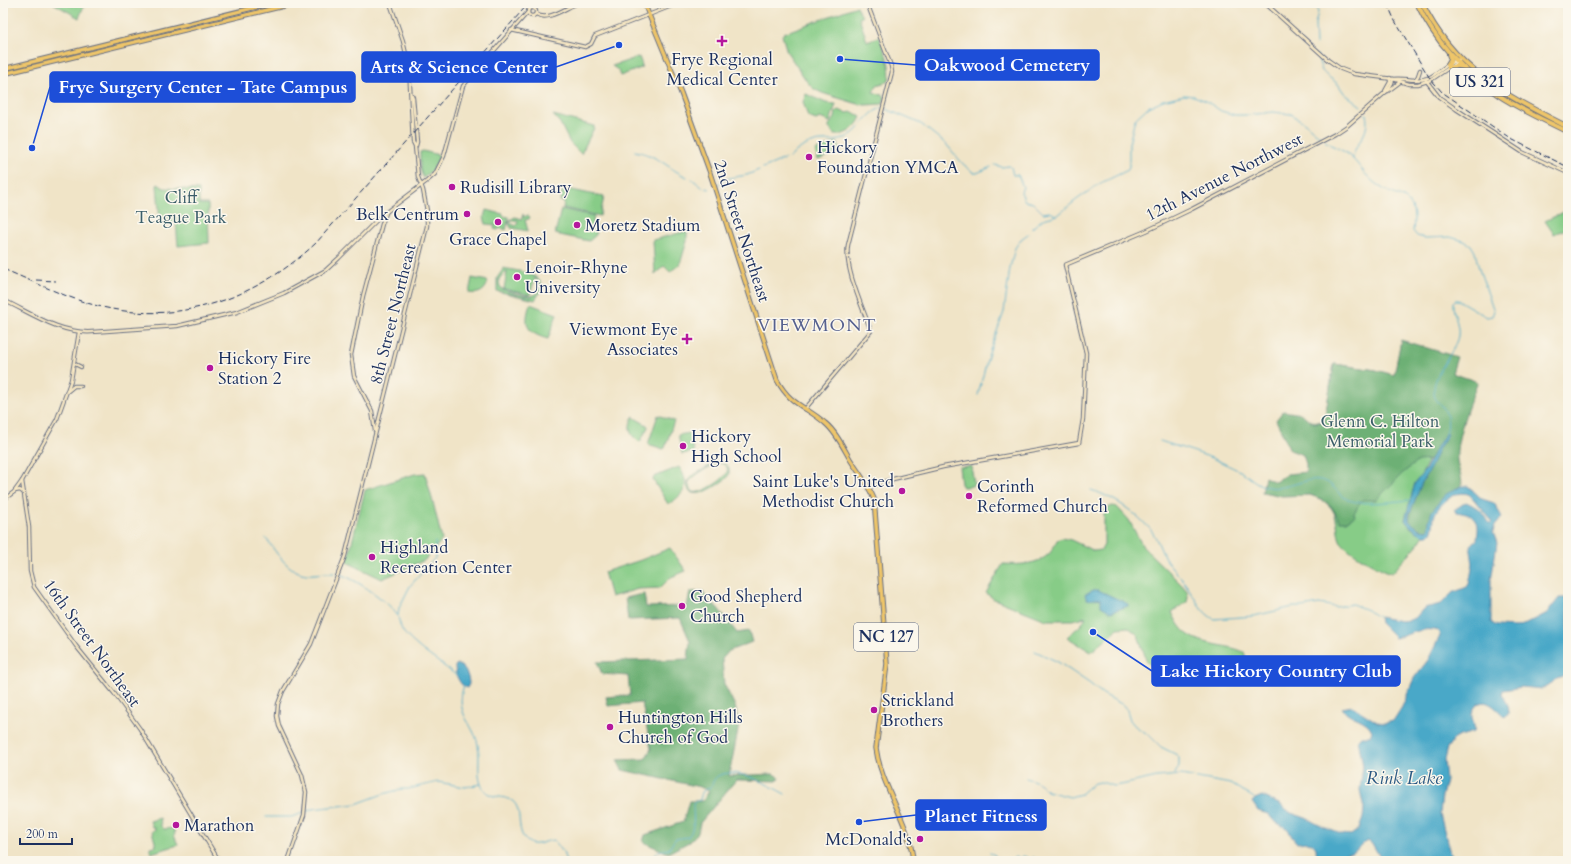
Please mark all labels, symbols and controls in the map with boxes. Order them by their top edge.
marker: Frye Regional Medical Center [716,35,728,47]
place label: Frye Regional Medical Center [666,48,778,91]
callout: Oakwood Cemetery [916,50,1099,80]
callout: Arts & Science Center [362,52,556,82]
text: Oakwood Cemetery [924,53,1091,78]
text: Arts & Science Center [370,55,549,80]
road number: US 321 [1450,68,1510,96]
callout: Frye Surgery Center - Tate Campus [50,72,355,102]
text: Frye Surgery Center - Tate Campus [59,75,347,100]
street label: 12th Avenue Northwest [1142,127,1307,227]
place label: Hickory Foundation YMCA [817,136,960,179]
marker: Hickory Foundation YMCA [804,152,814,162]
street label: 2nd Street Northeast [708,157,776,306]
place label: Rudisill Library [460,176,572,199]
marker: Rudisill Library [447,182,457,192]
park label: Cliff Teague Park [135,186,228,229]
place label: Belk Centrum [356,203,460,226]
marker: Belk Centrum [462,209,472,219]
place label: Moretz Stadium [585,214,701,237]
marker: Grace Chapel [493,217,503,227]
marker: Moretz Stadium [572,220,582,230]
place label: Grace Chapel [449,228,548,251]
street label: 8th Street Northeast [364,241,422,387]
place label: Lenoir-Rhyne University [525,256,628,299]
marker: Lenoir-Rhyne University [512,272,522,282]
district label: VIEWMONT [757,313,877,338]
place label: Viewmont Eye Associates [569,318,678,361]
marker: Viewmont Eye Associates [681,333,693,345]
place label: Hickory Fire Station 2 [218,347,311,390]
marker: Hickory Fire Station 2 [205,363,215,373]
park label: Glenn C. Hilton Memorial Park [1321,410,1440,453]
place label: Hickory High School [691,425,782,468]
marker: Hickory High School [678,441,688,451]
place label: Saint Luke's United Methodist Church [753,470,895,513]
place label: Corinth Reformed Church [977,475,1108,518]
marker: Saint Luke's United Methodist Church [897,486,907,496]
marker: Corinth Reformed Church [964,491,974,501]
place label: Highland Recreation Center [380,536,513,579]
marker: Highland Recreation Center [367,552,377,562]
street label: 16th Street Northeast [38,574,147,712]
place label: Good Shepherd Church [690,585,802,628]
marker: Good Shepherd Church [677,601,687,611]
road number: NC 127 [854,623,918,651]
callout: Lake Hickory Country Club [1152,656,1400,686]
text: Lake Hickory Country Club [1160,659,1392,684]
place label: Strickland Brothers [882,689,954,732]
marker: Strickland Brothers [869,705,879,715]
place label: Huntington Hills Church of God [618,706,743,749]
marker: Huntington Hills Church of God [605,722,615,732]
water label: Rink Lake [1366,766,1443,791]
callout: Planet Fitness [916,800,1046,830]
text: Planet Fitness [924,804,1038,829]
place label: Marathon [184,814,255,837]
scale bar [20,820,72,846]
marker: Marathon [171,820,181,830]
text: 200 m [26,826,59,842]
place label: McDonald's [825,828,912,851]
marker: McDonald's [915,834,925,844]

